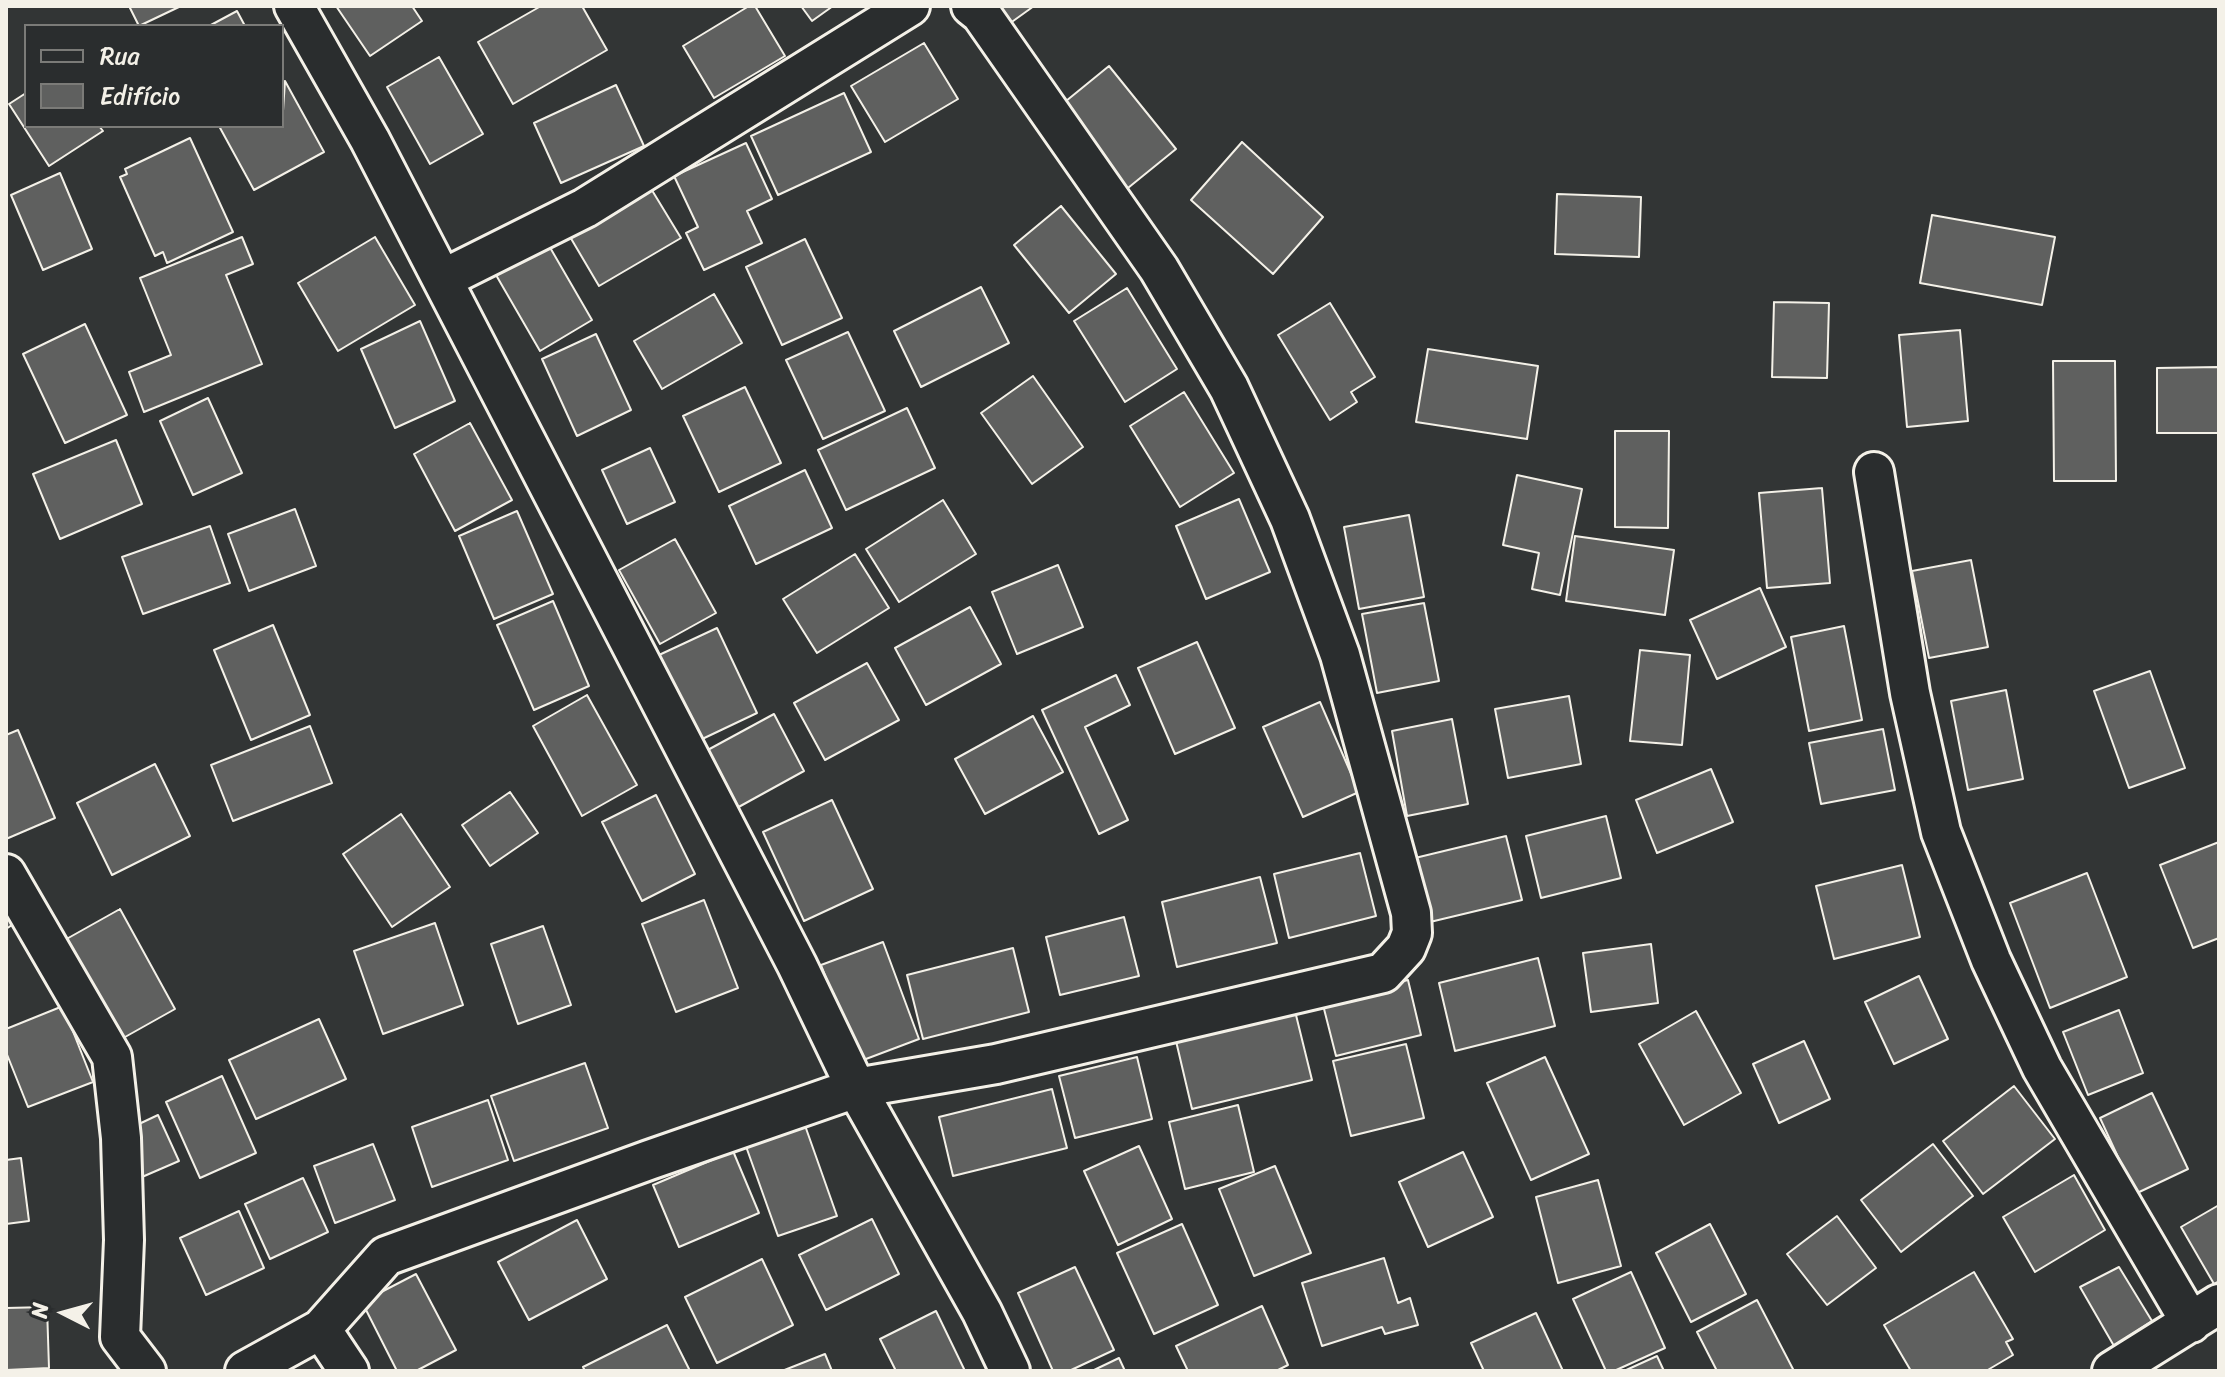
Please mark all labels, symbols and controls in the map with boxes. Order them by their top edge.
legend [24,24,284,128]
text: Rua [100,35,139,77]
text: Edifício [100,75,180,117]
north arrow [24,1273,104,1353]
text: N [19,1301,60,1320]

